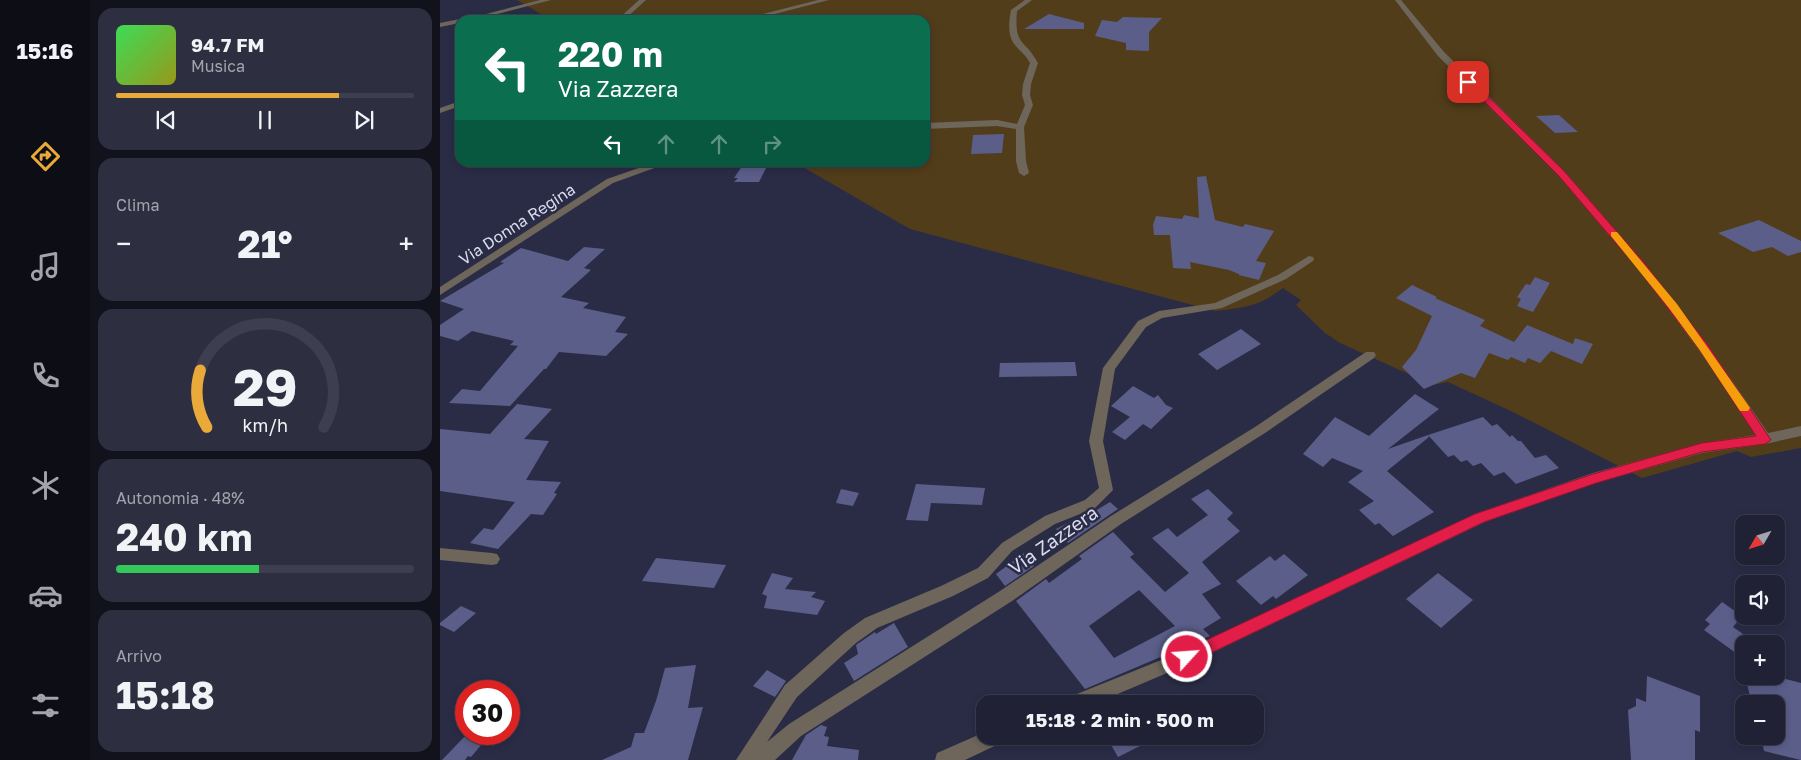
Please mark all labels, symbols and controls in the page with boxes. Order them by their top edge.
text: 94.7 FM [191,33,264,56]
text: 220 m [558,33,663,75]
icon: left [475,35,540,100]
text: 15:16 [16,37,74,64]
text: Musica [191,56,245,76]
pin [1447,61,1489,103]
icon: arrive [1454,68,1482,96]
text: Via Zazzera [558,75,678,102]
icon: previous [152,106,180,134]
icon: pause [251,106,279,134]
icon: next [350,106,378,134]
icon: left [599,130,627,158]
icon: ahead [652,130,680,158]
icon: ahead [705,130,733,158]
icon: right [758,130,786,158]
icon: directions [28,139,63,174]
street label: Via Donna Regina [455,179,579,269]
text: Clima [116,195,160,215]
text: 21° [238,221,293,266]
text: − [116,227,131,260]
text: + [399,227,414,260]
icon: music [28,249,63,284]
text: 29 [233,355,297,417]
icon: phone [28,358,63,393]
text: km/h [242,414,288,436]
icon: climate [28,468,63,503]
text: Autonomia · 48% [116,488,245,508]
street label: Via Zazzera [1004,500,1102,579]
text: 240 km [116,514,252,559]
north arrow [1735,515,1785,565]
map controls [1735,515,1785,745]
button: sound [1735,575,1785,625]
icon: car [28,578,63,613]
position arrow [1160,630,1212,682]
button: + [1735,635,1785,685]
text: Arrivo [116,646,162,666]
text: 15:18 [116,672,215,717]
speed limit sign: 30 [455,680,520,745]
icon: filters [28,688,63,723]
button: − [1735,695,1785,745]
text: 15:18 · 2 min · 500 m [1026,708,1214,731]

